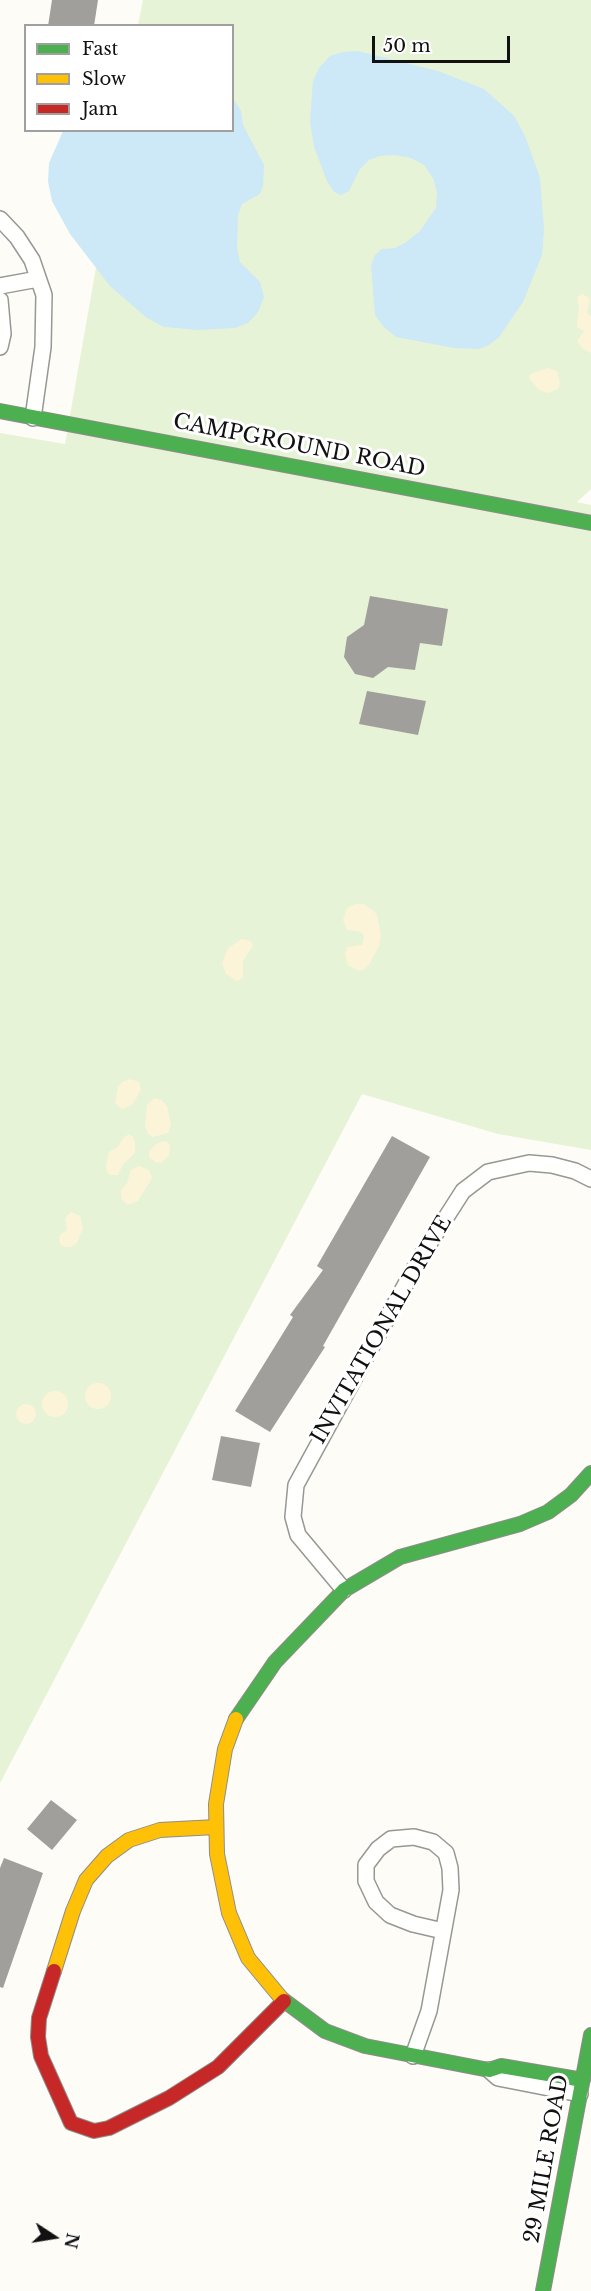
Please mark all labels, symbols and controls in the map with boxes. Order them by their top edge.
legend [24,24,234,132]
scale bar [375,24,513,62]
text: 50 m [383,35,431,57]
text: Fast [82,38,118,60]
text: Slow [82,68,126,90]
text: Jam [82,98,118,120]
street label: CAMPGROUND ROAD [171,409,427,483]
street label: INVITATIONAL DRIVE [306,1211,458,1449]
street label: 29 MILE ROAD [520,2073,574,2245]
north arrow [24,2207,84,2267]
text: N [60,2231,83,2250]

